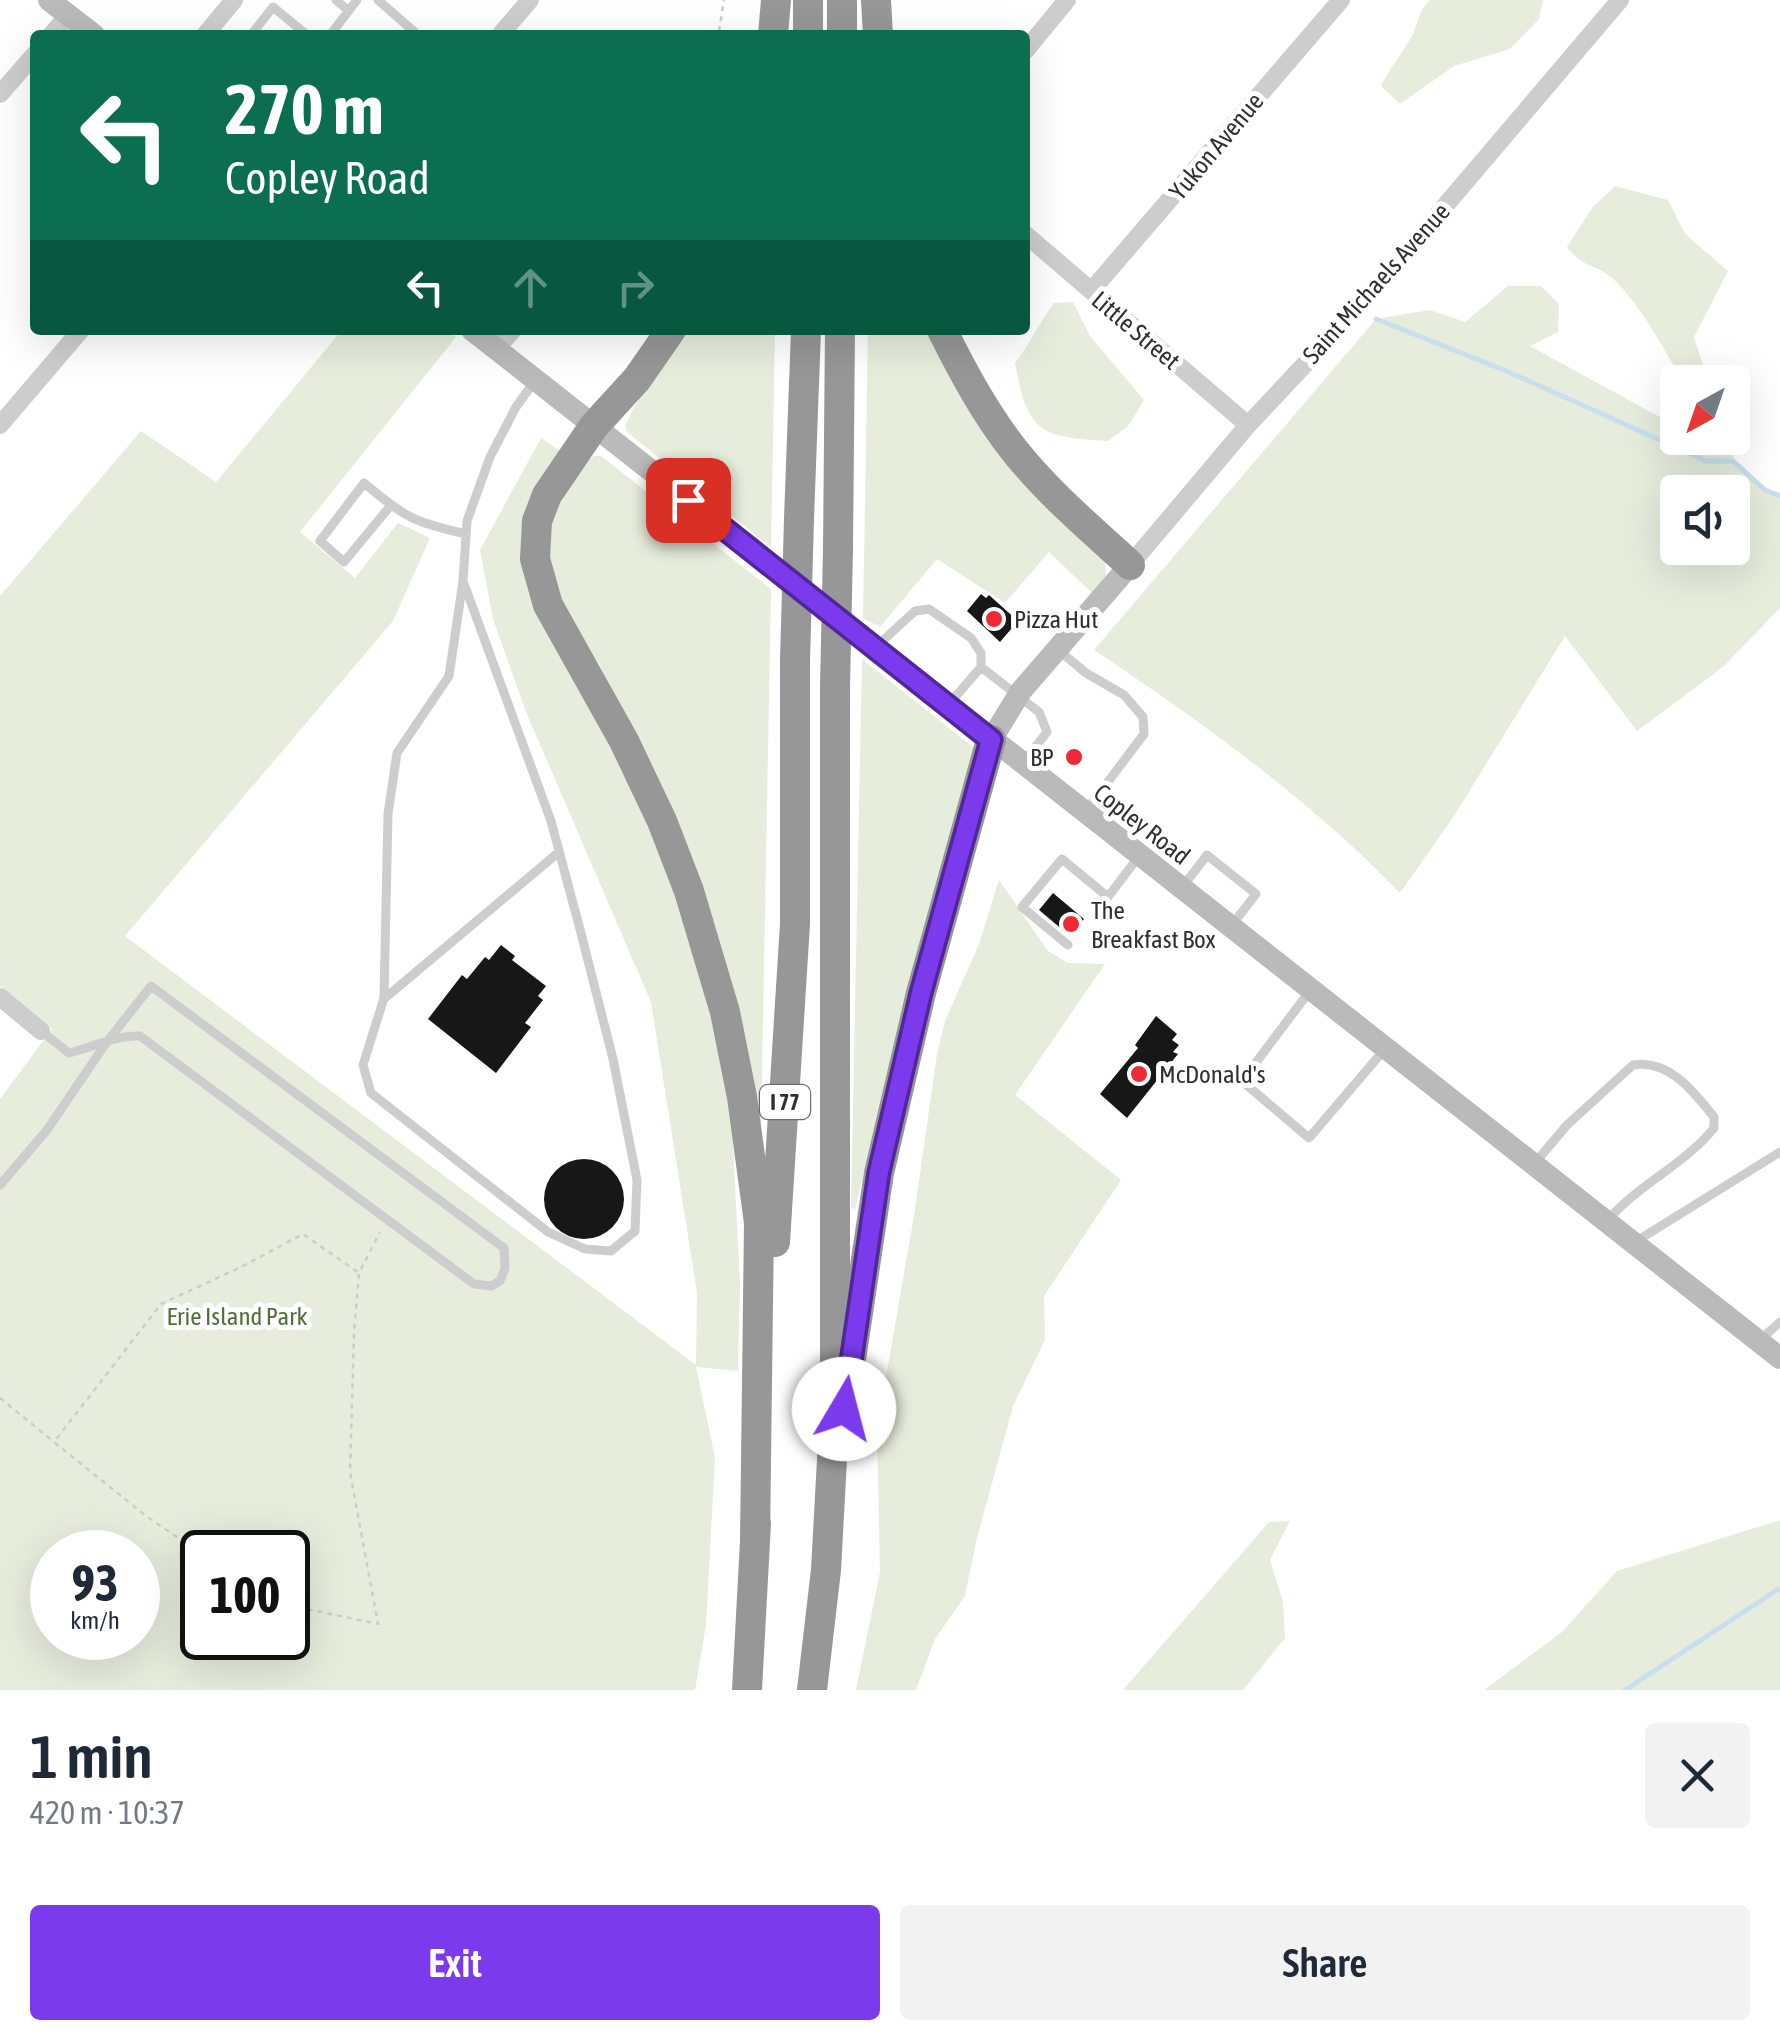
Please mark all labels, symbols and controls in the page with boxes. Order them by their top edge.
text: 270 m [225,69,384,149]
icon: left [60,70,190,200]
street label: Yukon Avenue [1163,87,1269,205]
text: Copley Road [225,152,430,204]
street label: Saint Michaels Avenue [1297,197,1455,369]
icon: left [398,260,453,315]
icon: ahead [503,260,558,315]
icon: right [608,260,663,315]
street label: Little Street [1086,285,1186,375]
north arrow [1660,365,1750,455]
map controls [1660,365,1750,565]
pin [646,458,731,543]
icon: arrive [661,473,716,528]
button: sound [1660,475,1750,565]
place label: Pizza Hut [1014,605,1098,633]
marker: Pizza Hut [983,608,1005,630]
place label: BP [1030,743,1054,771]
marker: BP [1063,746,1085,768]
street label: Copley Road [1089,778,1195,870]
place label: The Breakfast Box [1091,896,1216,953]
marker: The Breakfast Box [1060,913,1082,935]
place label: McDonald's [1159,1060,1266,1088]
marker: McDonald's [1128,1063,1150,1085]
road number: I 77 [760,1085,810,1119]
park label: Erie Island Park [166,1302,308,1330]
position arrow [792,1357,896,1461]
speed limit sign: 100 [180,1530,310,1660]
text: 93 [71,1554,118,1612]
text: km/h [70,1606,120,1634]
text: 1 min [30,1722,153,1791]
button: close [1645,1723,1750,1828]
text: 420 m · 10:37 [30,1794,185,1831]
button: Exit [30,1905,880,2020]
button: Share [900,1905,1750,2020]

